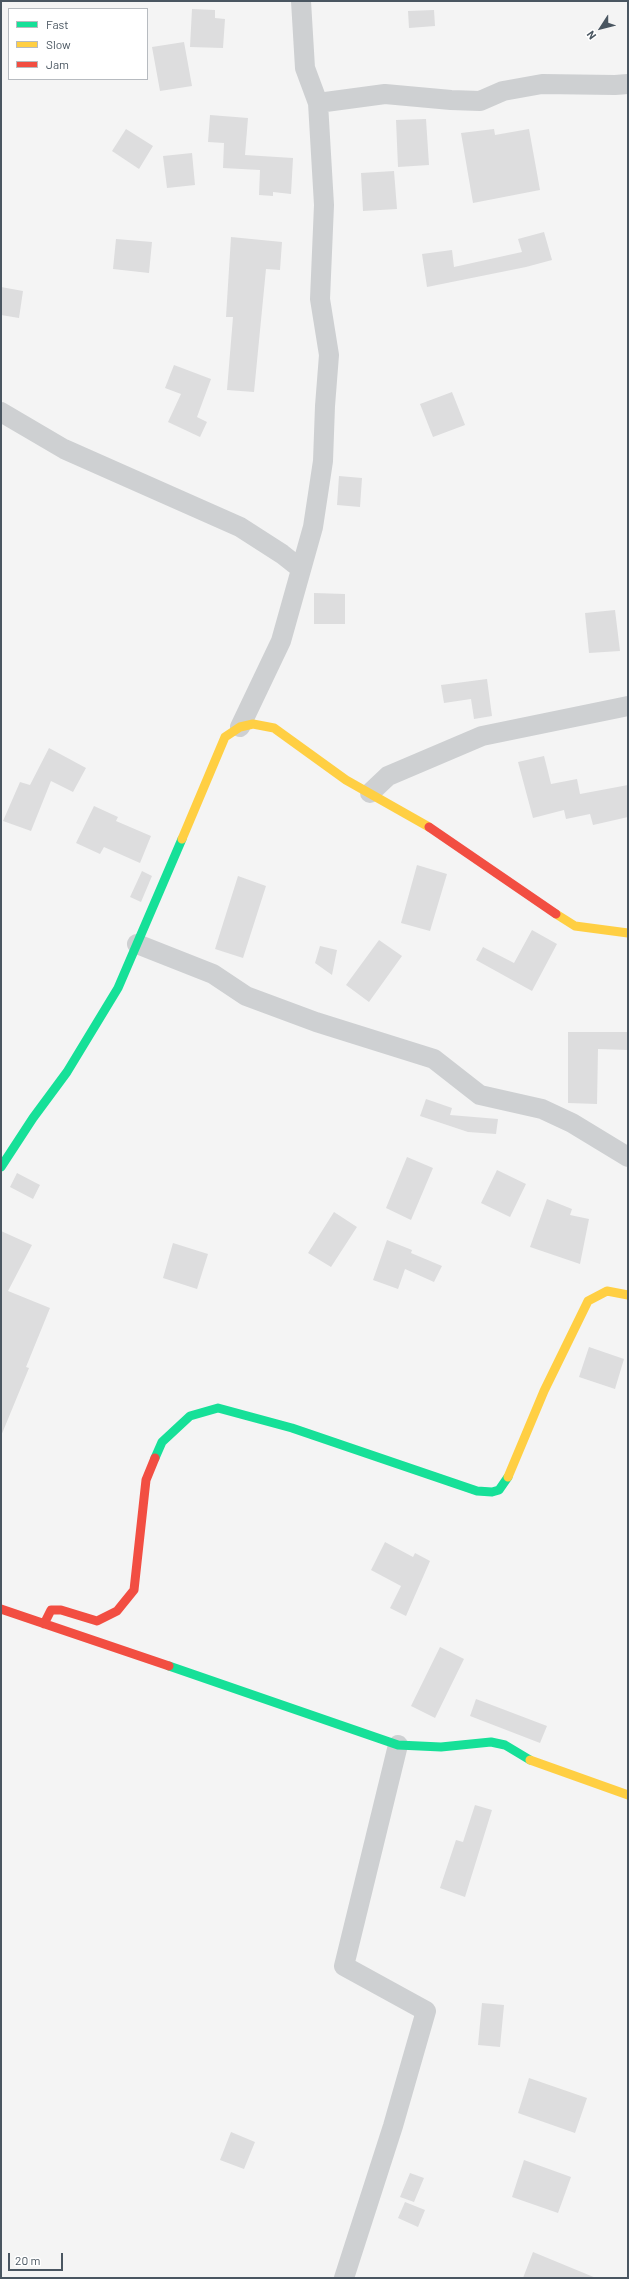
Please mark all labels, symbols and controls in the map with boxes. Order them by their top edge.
legend [8,8,148,80]
north arrow [581,8,621,48]
text: Fast [46,17,69,31]
text: N [583,29,598,42]
text: Slow [46,37,71,51]
text: Jam [46,57,69,71]
scale bar [10,2245,65,2271]
text: 20 m [15,2253,41,2267]

